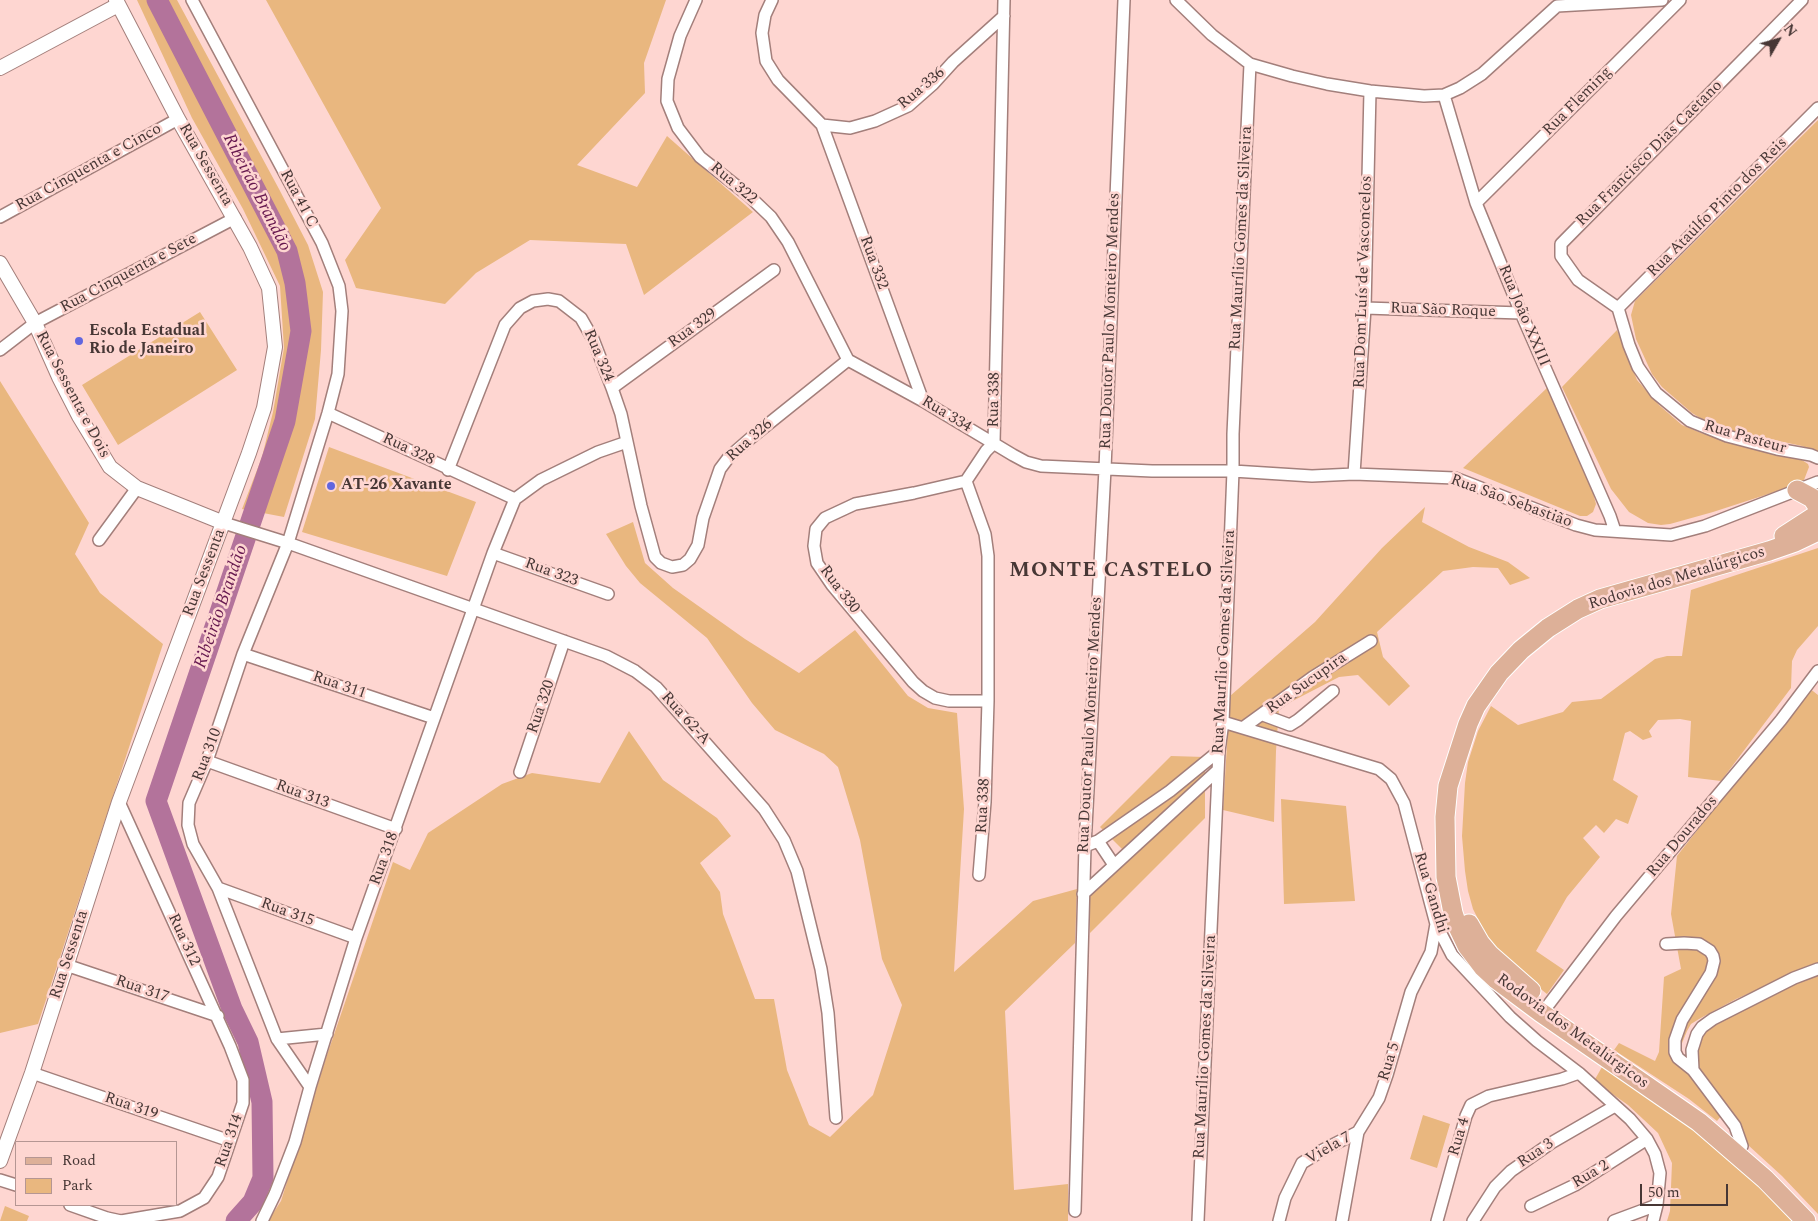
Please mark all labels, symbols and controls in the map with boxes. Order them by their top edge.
north arrow [1753,15,1803,65]
text: N [1778,19,1802,41]
street label: Rua Fleming [1539,63,1617,141]
street label: Rua 336 [895,64,949,114]
street label: Rua Francisco Dias Caetano [1573,77,1727,231]
street label: Rua Cinquenta e Cinco [13,120,165,216]
street label: Rua Sessenta [174,120,236,210]
street label: Rua Maurílio Gomes da Silveira [1227,125,1257,351]
water label: Ribeirão Brandão [217,130,295,256]
street label: Rua Ataúlfo Pinto dos Reis [1644,134,1792,282]
street label: Rua 322 [706,159,760,209]
street label: Rua 41 C [275,167,321,231]
street label: Rua Dom Luís de Vasconcelos [1351,175,1377,389]
street label: Rua Doutor Paulo Monteiro Mendes [1097,192,1125,450]
street label: Rua Cinquenta e Sete [58,230,200,318]
street label: Rua 332 [855,234,891,292]
street label: Rua João XXIII [1493,262,1553,370]
street label: Rua São Roque [1390,300,1496,322]
street label: Rua 329 [665,305,721,353]
place label: Escola Estadual Rio de Janeiro [89,322,205,360]
street label: Rua 324 [578,327,618,385]
street label: Rua Sessenta e Dois [30,328,114,462]
marker: Escola Estadual Rio de Janeiro [73,335,85,347]
street label: Rua 338 [985,372,1005,428]
street label: Rua 334 [917,393,975,437]
street label: Rua 326 [723,415,777,467]
street label: Rua Pasteur [1702,417,1788,459]
street label: Rua 328 [379,430,437,470]
street label: Rua São Sebastião [1448,471,1574,533]
place label: AT-26 Xavante [341,476,452,496]
marker: AT-26 Xavante [325,480,337,492]
street label: Rua Sessenta [180,527,230,619]
street label: Rua Maurílio Gomes da Silveira [1210,529,1240,755]
water label: Ribeirão Brandão [191,542,253,672]
street label: Rodovia dos Metalúrgicos [1587,543,1767,615]
street label: Rua 323 [522,555,580,591]
district label: MONTE CASTELO [1007,559,1215,585]
street label: Rua 330 [815,562,863,618]
street label: Rua Doutor Paulo Monteiro Mendes [1075,596,1107,854]
street label: Rua Sucupira [1263,649,1351,719]
street label: Rua 311 [310,668,368,704]
street label: Rua 320 [524,678,560,736]
street label: Rua 62-A [656,688,714,750]
street label: Rua 310 [189,726,227,784]
street label: Rua 313 [273,777,331,813]
street label: Rua 338 [973,778,995,834]
street label: Rua Dourados [1643,792,1723,882]
street label: Rua 318 [367,830,403,888]
street label: Rua Gandhi [1409,850,1451,936]
street label: Rua 315 [258,895,316,931]
street label: Rua Sessenta [47,908,93,1002]
street label: Rua 312 [163,911,203,969]
street label: Rua Maurílio Gomes da Silveira [1191,934,1221,1160]
street label: Rodovia dos Metalúrgicos [1492,970,1652,1094]
street label: Rua 317 [113,972,171,1008]
street label: Rua 5 [1375,1040,1405,1084]
street label: Rua 319 [102,1089,160,1125]
street label: Rua 314 [212,1112,248,1170]
street label: Rua 4 [1445,1115,1475,1159]
street label: Viela 7 [1303,1128,1355,1170]
street label: Rua 3 [1514,1135,1558,1173]
legend [15,1141,178,1206]
text: Road [62,1149,96,1172]
street label: Rua 2 [1569,1157,1613,1193]
text: Park [62,1174,93,1197]
scale bar [1643,1174,1730,1206]
text: 50 m [1648,1181,1680,1204]

